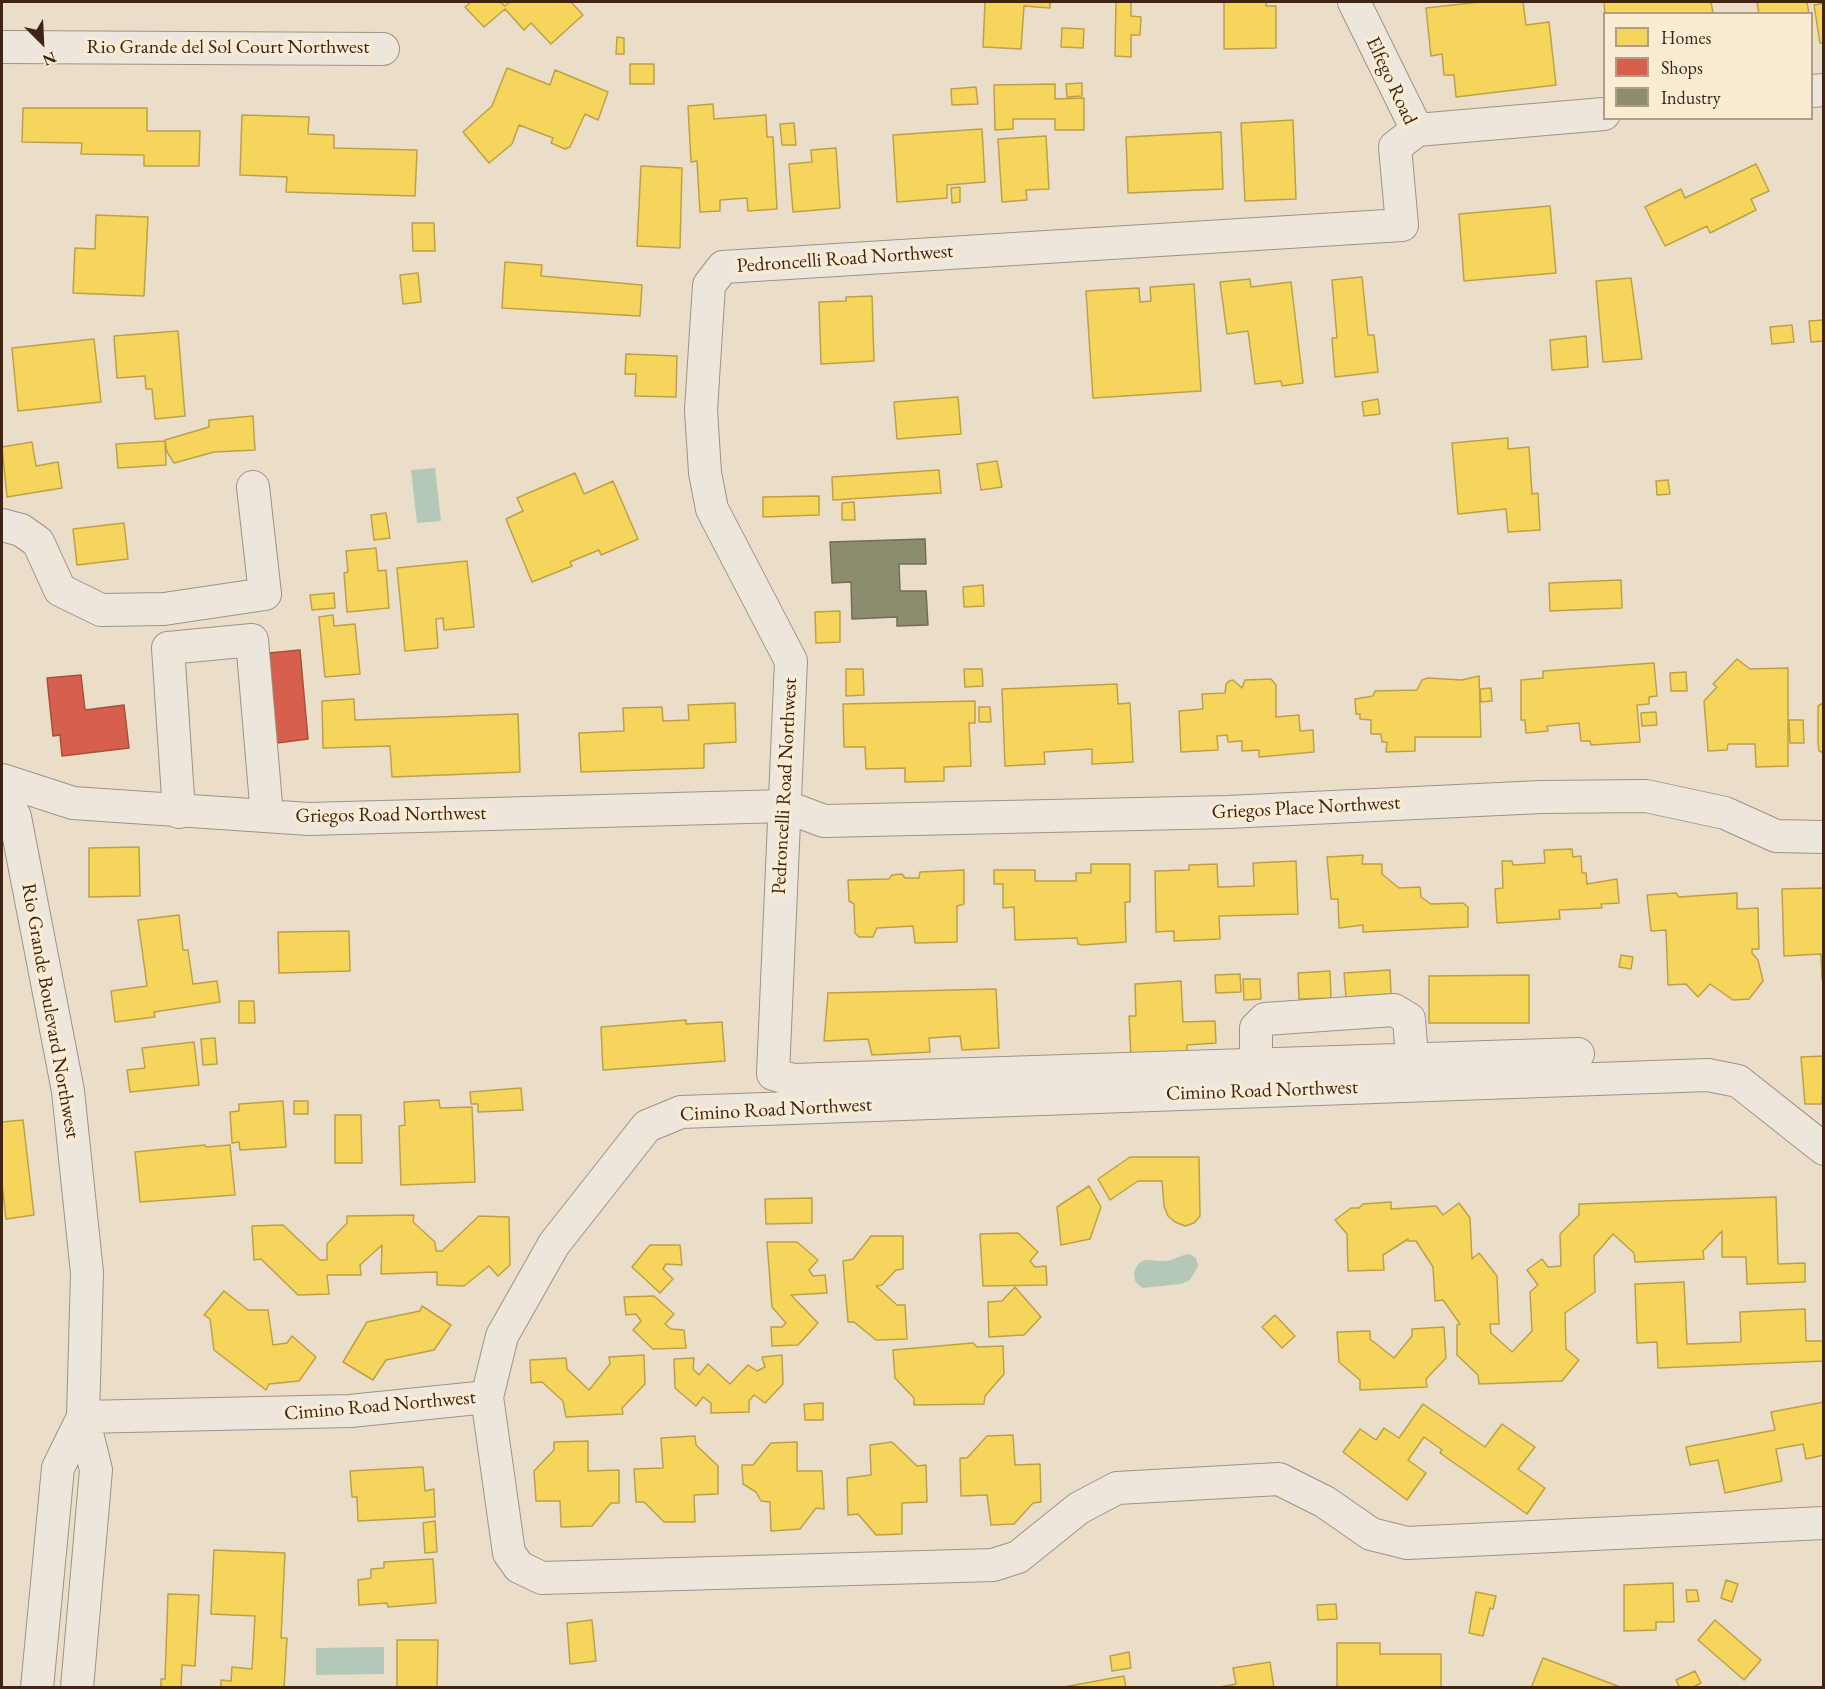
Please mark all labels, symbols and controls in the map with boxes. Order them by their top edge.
north arrow [12,12,72,72]
legend [1603,12,1813,120]
text: Homes [1661,26,1711,49]
street label: Elfego Road [1360,33,1422,129]
street label: Rio Grande del Sol Court Northwest [86,36,370,60]
text: N [39,47,60,71]
text: Shops [1661,56,1703,79]
text: Industry [1661,86,1721,109]
street label: Pedroncelli Road Northwest [736,239,954,279]
street label: Pedroncelli Road Northwest [767,677,803,895]
street label: Griegos Place Northwest [1211,791,1401,825]
street label: Griegos Road Northwest [295,801,487,829]
street label: Rio Grande Boulevard Northwest [16,881,84,1141]
street label: Cimino Road Northwest [1166,1076,1358,1106]
street label: Cimino Road Northwest [679,1093,873,1127]
street label: Cimino Road Northwest [283,1386,477,1426]

